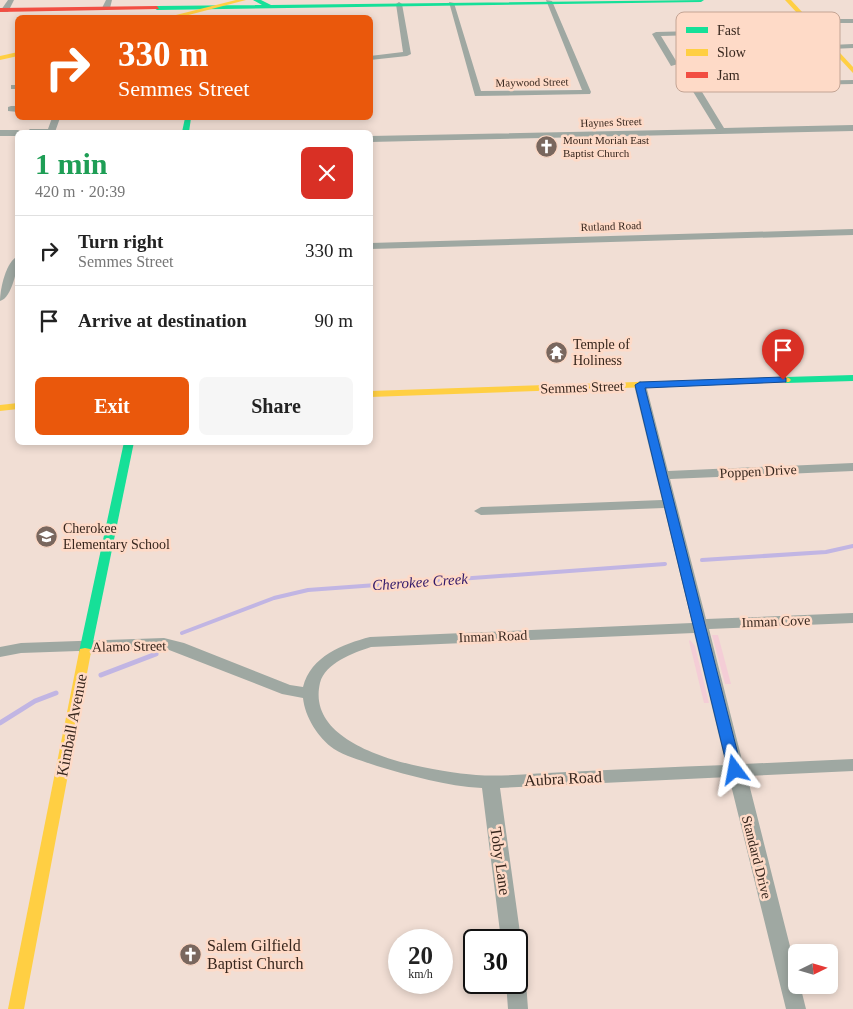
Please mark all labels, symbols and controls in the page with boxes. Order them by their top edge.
legend [676,12,840,92]
text: Fast [717,23,740,38]
icon: right [35,35,100,100]
text: 330 m [118,35,208,74]
text: Slow [717,45,747,60]
text: Jam [717,68,740,83]
street label: Maywood Street [495,75,569,89]
text: Semmes Street [118,76,249,101]
street label: Haynes Street [580,115,642,129]
church icon: Mount Moriah East Baptist Church [535,134,559,158]
place label: Mount Moriah East Baptist Church [563,134,649,159]
text: 1 min [35,147,108,180]
button: close [301,147,353,199]
text: 420 m · 20:39 [35,183,125,200]
street label: Rutland Road [580,219,642,233]
text: Turn right [78,231,163,252]
icon: right [35,237,63,265]
text: 330 m [305,240,353,261]
text: Semmes Street [78,253,174,270]
icon: arrive [35,307,63,335]
text: Arrive at destination [78,310,247,331]
text: 90 m [314,310,353,331]
pin [762,329,804,380]
icon: arrive [769,336,797,364]
place label: Temple of Holiness [573,337,630,368]
temple icon: Temple of Holiness [545,340,569,364]
button: Exit [35,377,189,435]
button: Share [199,377,353,435]
street label: Semmes Street [540,379,624,396]
street label: Poppen Drive [719,462,797,481]
place label: Cherokee Elementary School [63,521,170,552]
school or university icon: Cherokee Elementary School [35,524,59,548]
water label: Cherokee Creek [372,571,469,593]
street label: Inman Cove [741,613,811,630]
street label: Inman Road [458,628,528,645]
street label: Alamo Street [92,638,166,655]
street label: Kimball Avenue [53,672,90,778]
position arrow [708,743,760,795]
street label: Aubra Road [524,768,602,789]
street label: Standard Drive [739,814,774,900]
street label: Toby Lane [486,826,514,896]
speed limit sign: 30 [463,929,528,994]
place label: Salem Gilfield Baptist Church [207,937,303,973]
church icon: Salem Gilfield Baptist Church [179,942,203,966]
text: 20 [408,942,433,969]
north arrow [788,944,838,994]
map controls [788,944,838,994]
text: km/h [408,967,433,981]

